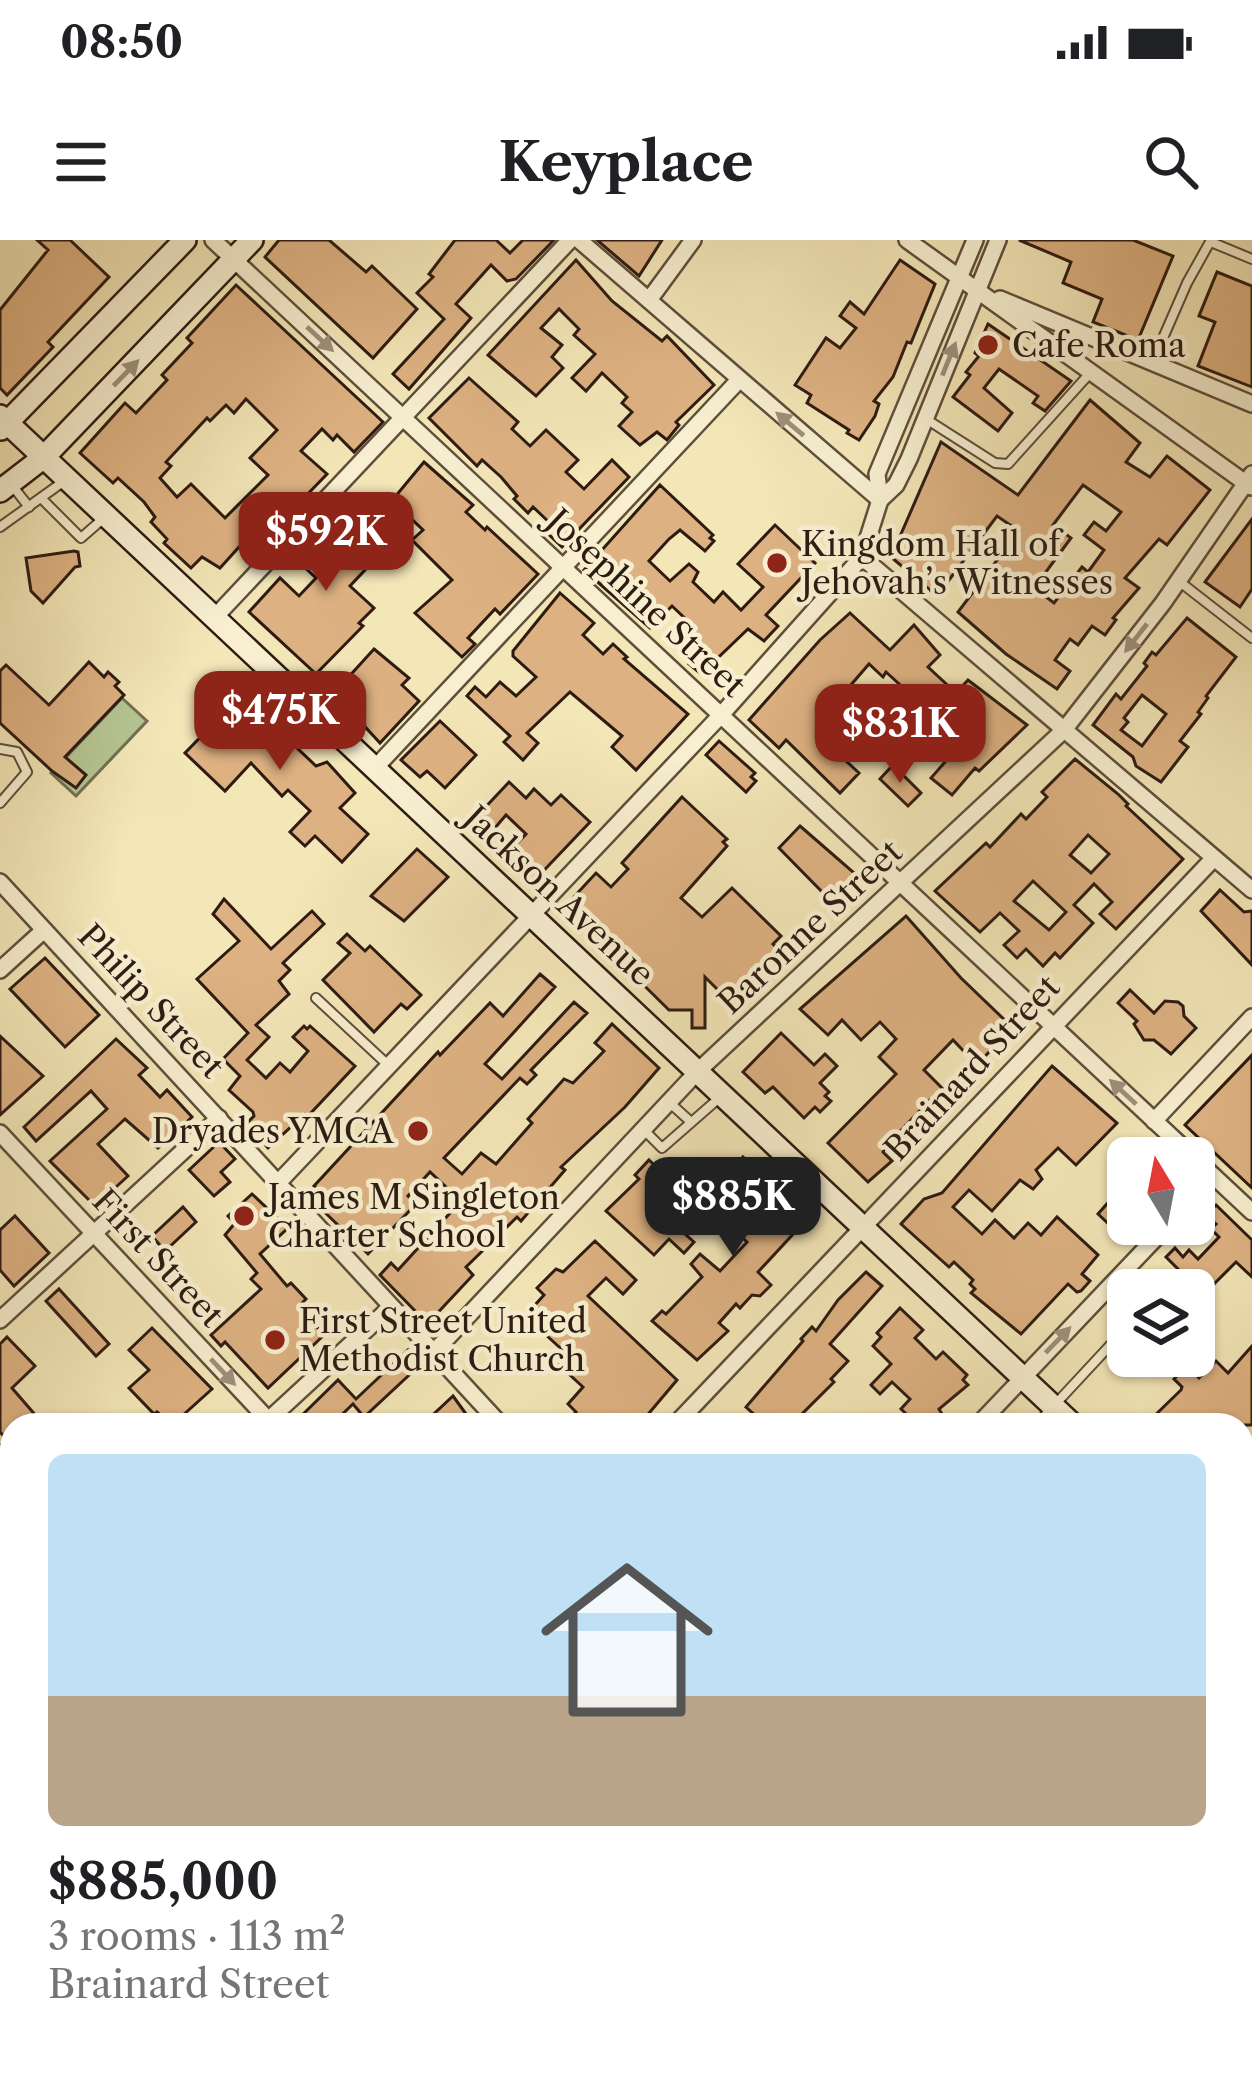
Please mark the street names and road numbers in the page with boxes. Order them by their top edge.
street label: Josephine Street [534,497,754,706]
street label: Jackson Avenue [452,794,663,995]
street label: Baronne Street [710,831,911,1023]
street label: Philip Street [70,916,233,1087]
street label: Brainard Street [876,967,1068,1169]
street label: First Street [84,1181,232,1336]

